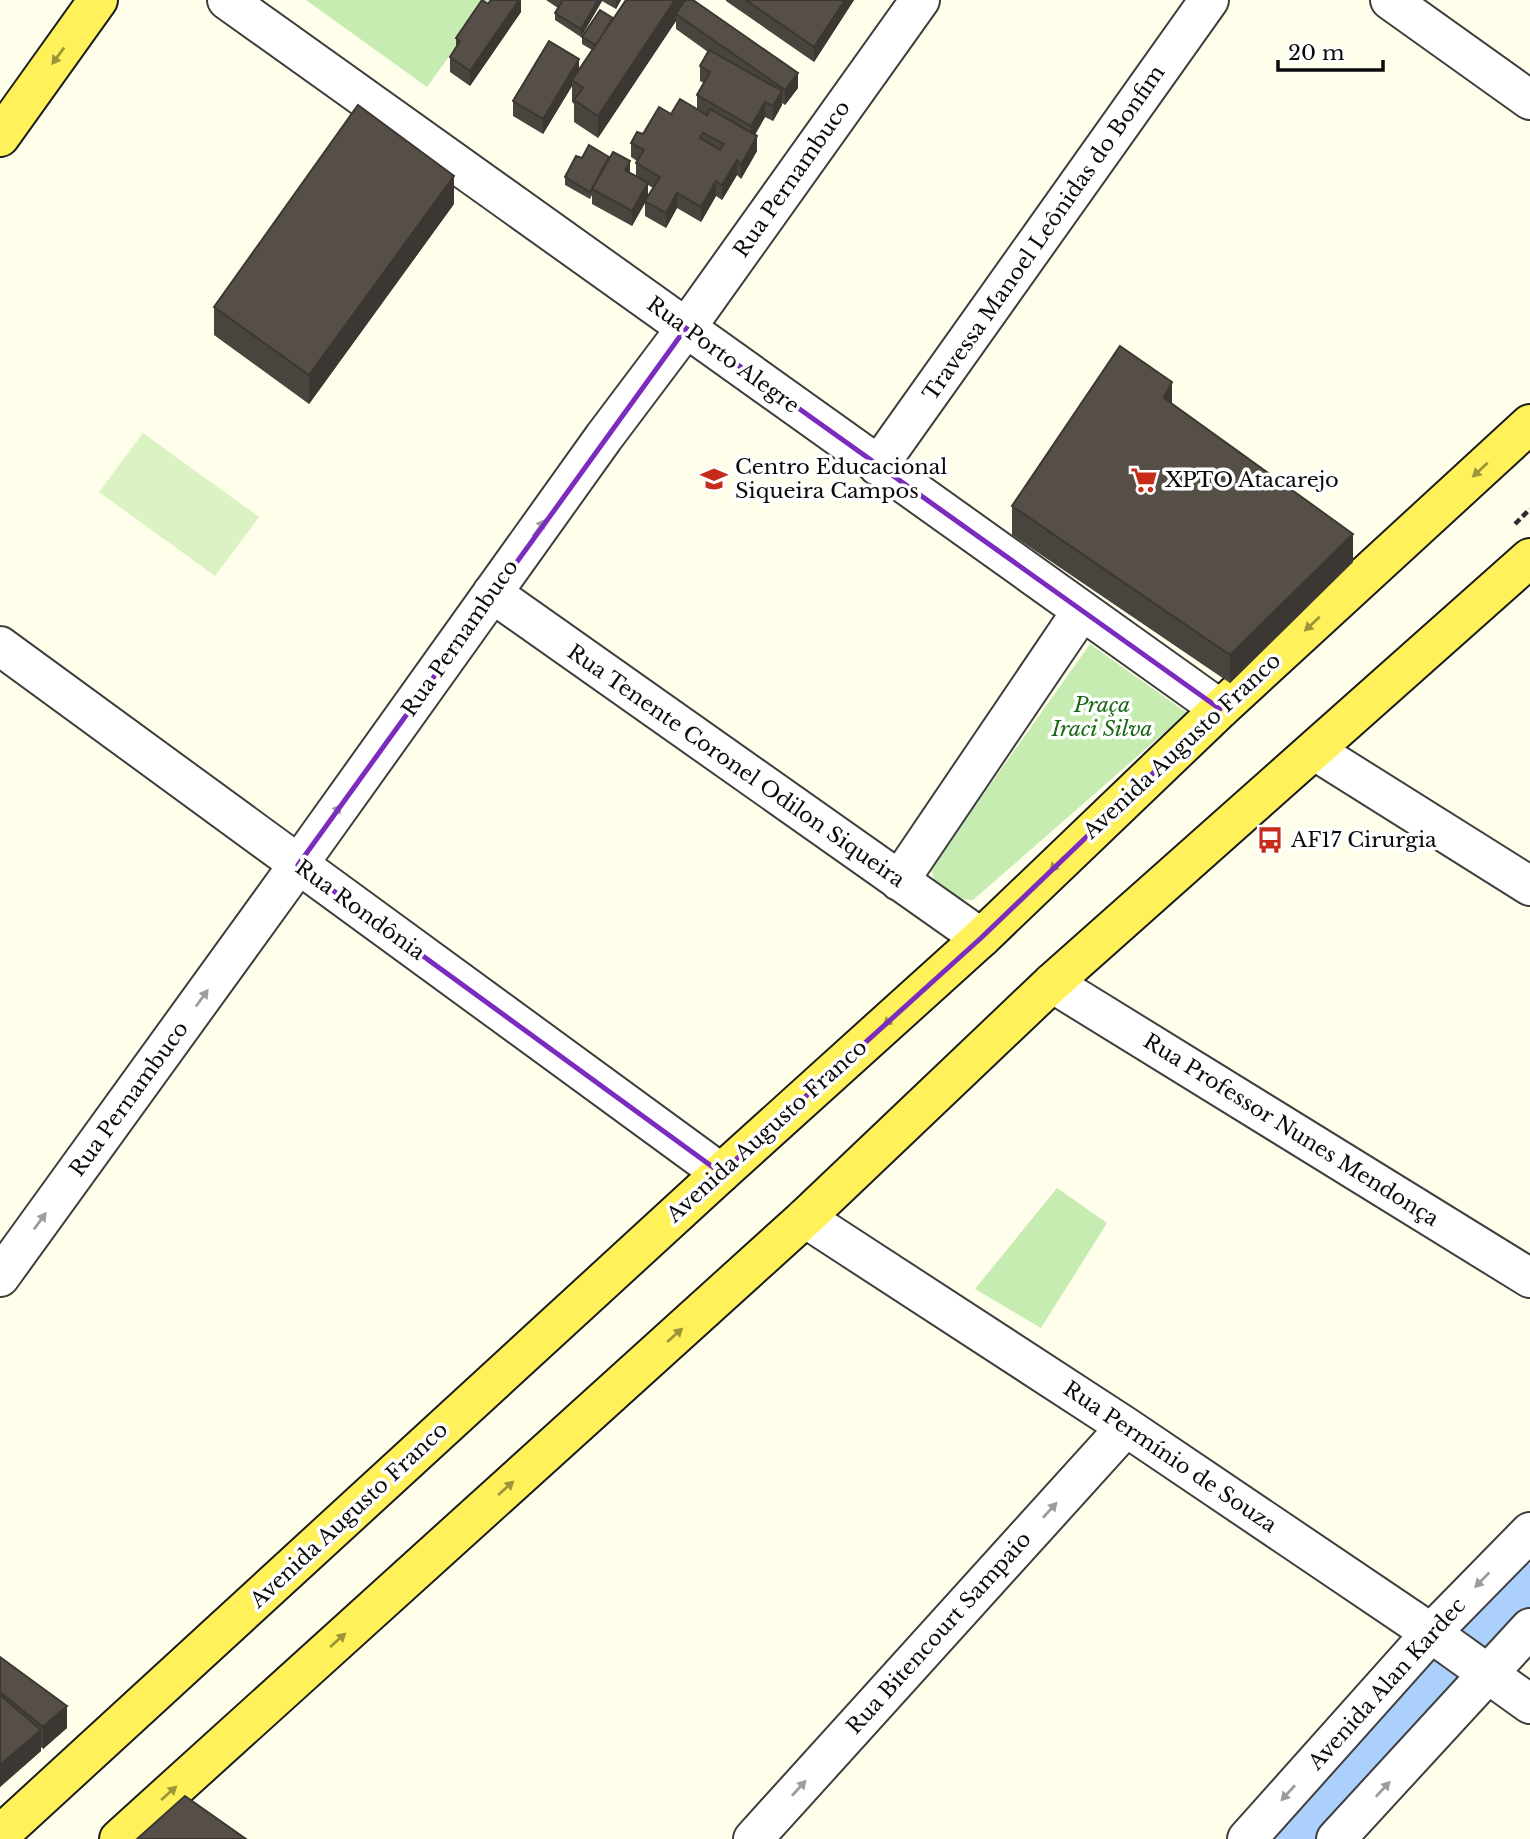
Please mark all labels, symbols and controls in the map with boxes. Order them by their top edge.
scale bar [1278,28,1383,72]
text: 20 m [1288,40,1345,66]
one-way arrow [51,46,65,65]
street label: Travessa Manoel Leônidas do Bonfim [918,60,1171,406]
street label: Rua Pernambuco [728,96,856,262]
street label: Rua Porto Alegre [642,291,804,419]
place label: Centro Educacional Siqueira Campos [735,454,947,504]
one-way arrow [1472,462,1489,478]
school or university icon: Centro Educacional Siqueira Campos [699,464,729,494]
supermarket icon: XPTO Atacarejo [1129,465,1159,495]
place label: XPTO Atacarejo [1165,467,1339,493]
one-way arrow [532,519,546,537]
street label: Rua Pernambuco [396,555,524,721]
one-way arrow [1303,616,1321,632]
street label: Rua Tenente Coronel Odilon Siqueira [562,639,910,893]
street label: Avenida Augusto Franco [1077,648,1286,845]
park label: Praça Iraci Silva [1050,692,1153,742]
one-way arrow [328,804,342,822]
bus stop icon: AF17 Cirurgia [1255,825,1285,855]
place label: AF17 Cirurgia [1290,827,1437,853]
street label: Rua Rondônia [290,854,430,966]
one-way arrow [1049,856,1066,873]
one-way arrow [195,989,210,1007]
one-way arrow [882,1011,900,1027]
street label: Rua Pernambuco [64,1016,194,1182]
street label: Rua Professor Nunes Mendonça [1138,1028,1444,1232]
street label: Avenida Augusto Franco [661,1034,873,1229]
one-way arrow [33,1212,47,1230]
one-way arrow [666,1327,684,1343]
street label: Rua Permínio de Souza [1058,1376,1282,1538]
street label: Avenida Augusto Franco [244,1417,453,1614]
one-way arrow [497,1480,514,1496]
one-way arrow [1042,1501,1058,1519]
street label: Rua Bitencourt Sampaio [841,1526,1037,1740]
one-way arrow [1474,1572,1491,1589]
street label: Avenida Alan Kardec [1302,1593,1471,1776]
one-way arrow [329,1633,346,1649]
one-way arrow [791,1779,807,1797]
one-way arrow [1374,1781,1390,1798]
one-way arrow [160,1785,178,1801]
one-way arrow [1281,1785,1296,1802]

